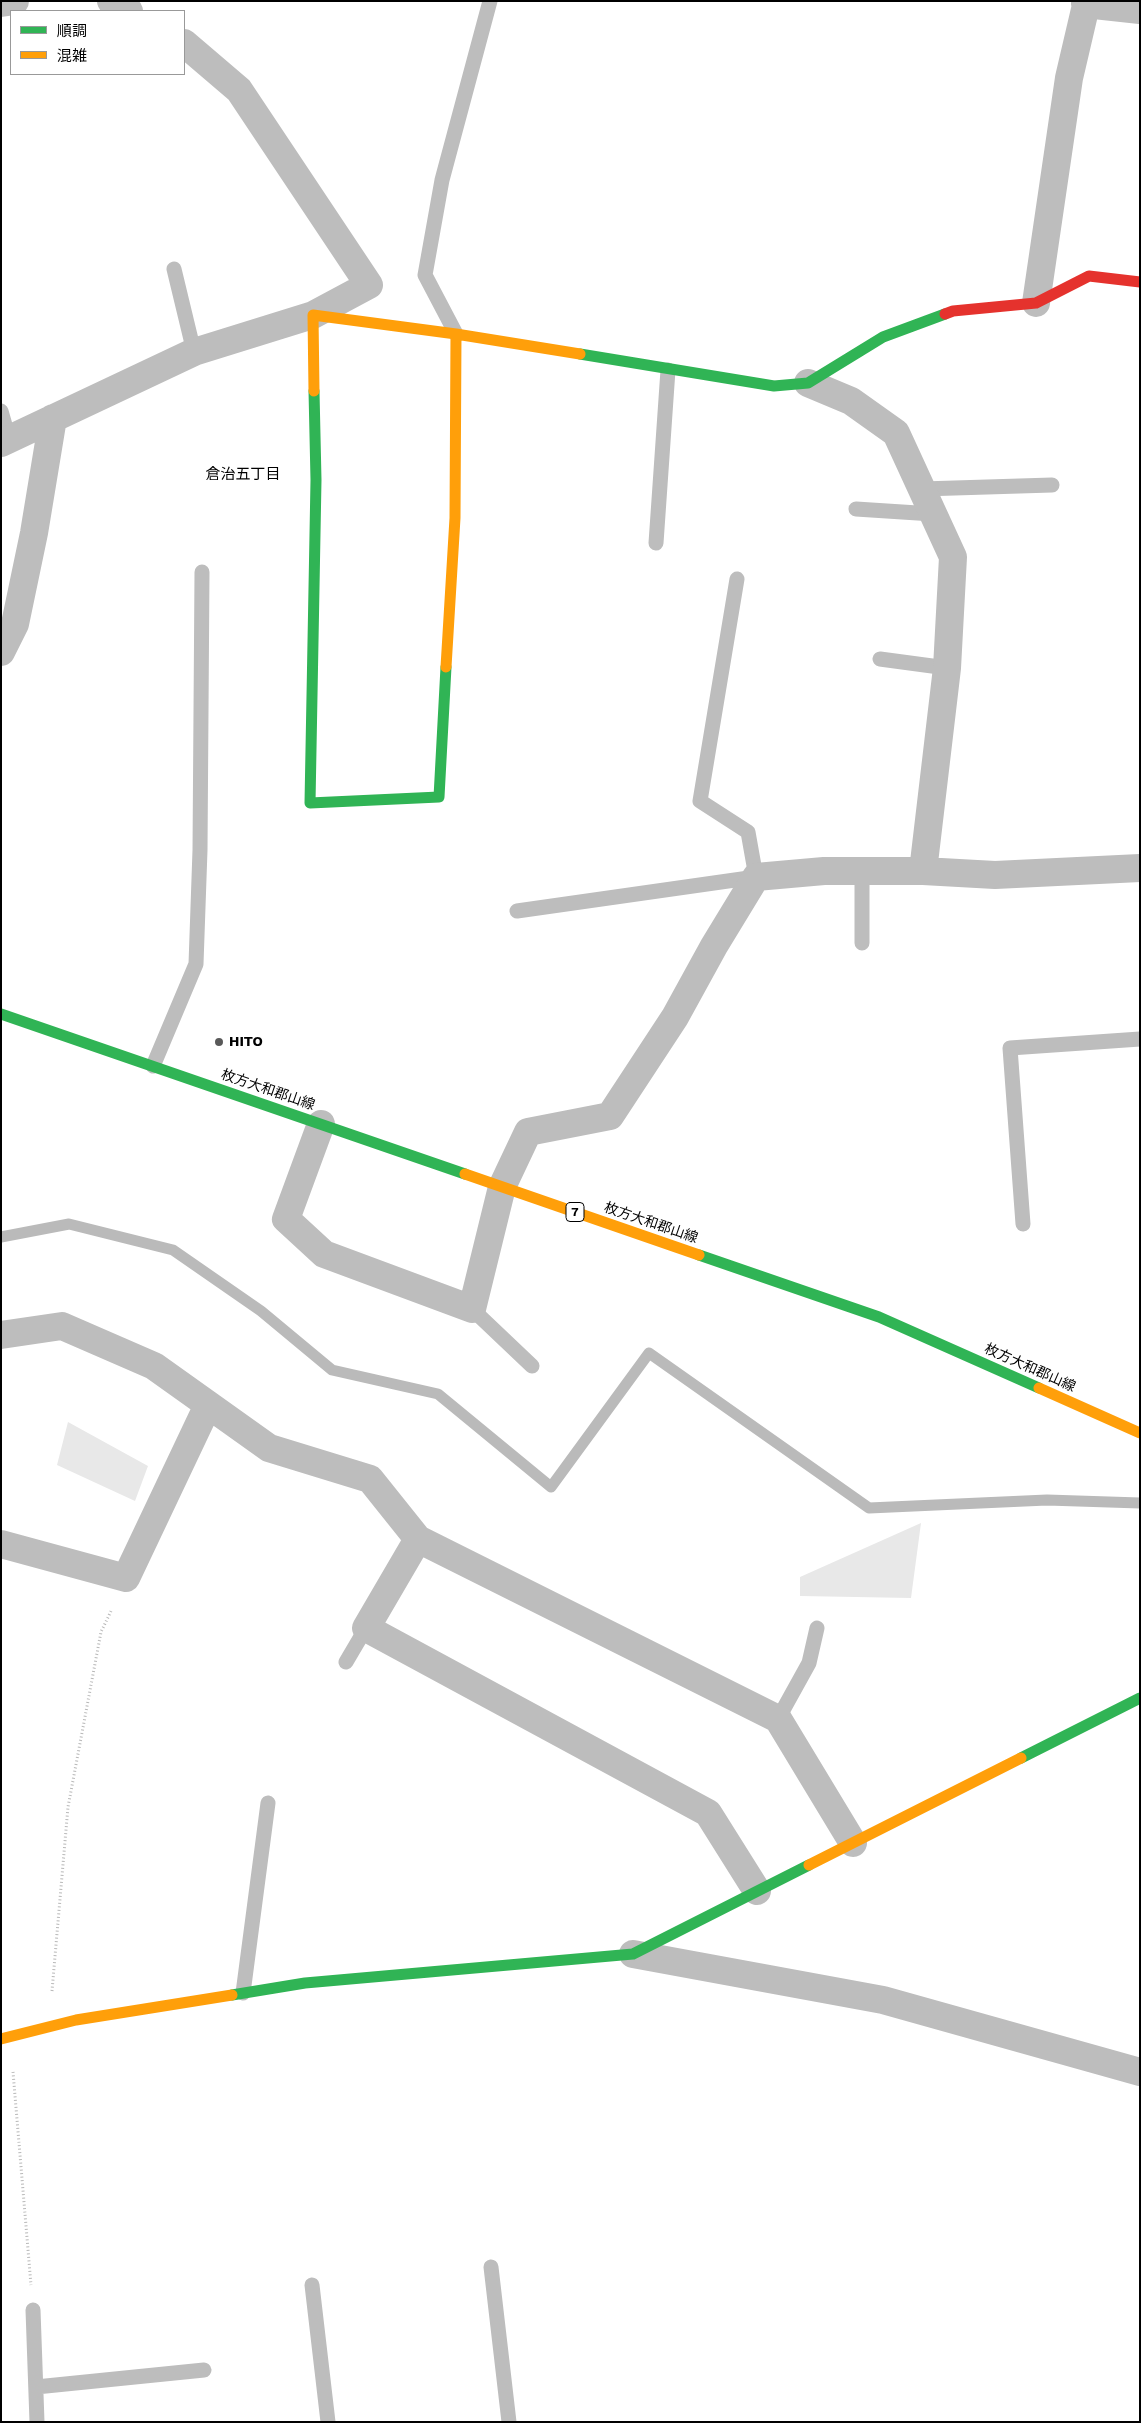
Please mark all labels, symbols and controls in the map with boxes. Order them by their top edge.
legend [10,10,185,75]
text: 順調 [57,22,87,40]
text: 混雑 [57,47,87,65]
district label: 倉治五丁目 [206,466,280,484]
place label: HITO [229,1034,263,1050]
marker: HITO [213,1036,225,1048]
street label: 枚方大和郡山線 [219,1066,317,1114]
street label: 枚方大和郡山線 [602,1199,700,1247]
road number: 7 [566,1202,584,1222]
street label: 枚方大和郡山線 [982,1340,1078,1396]

